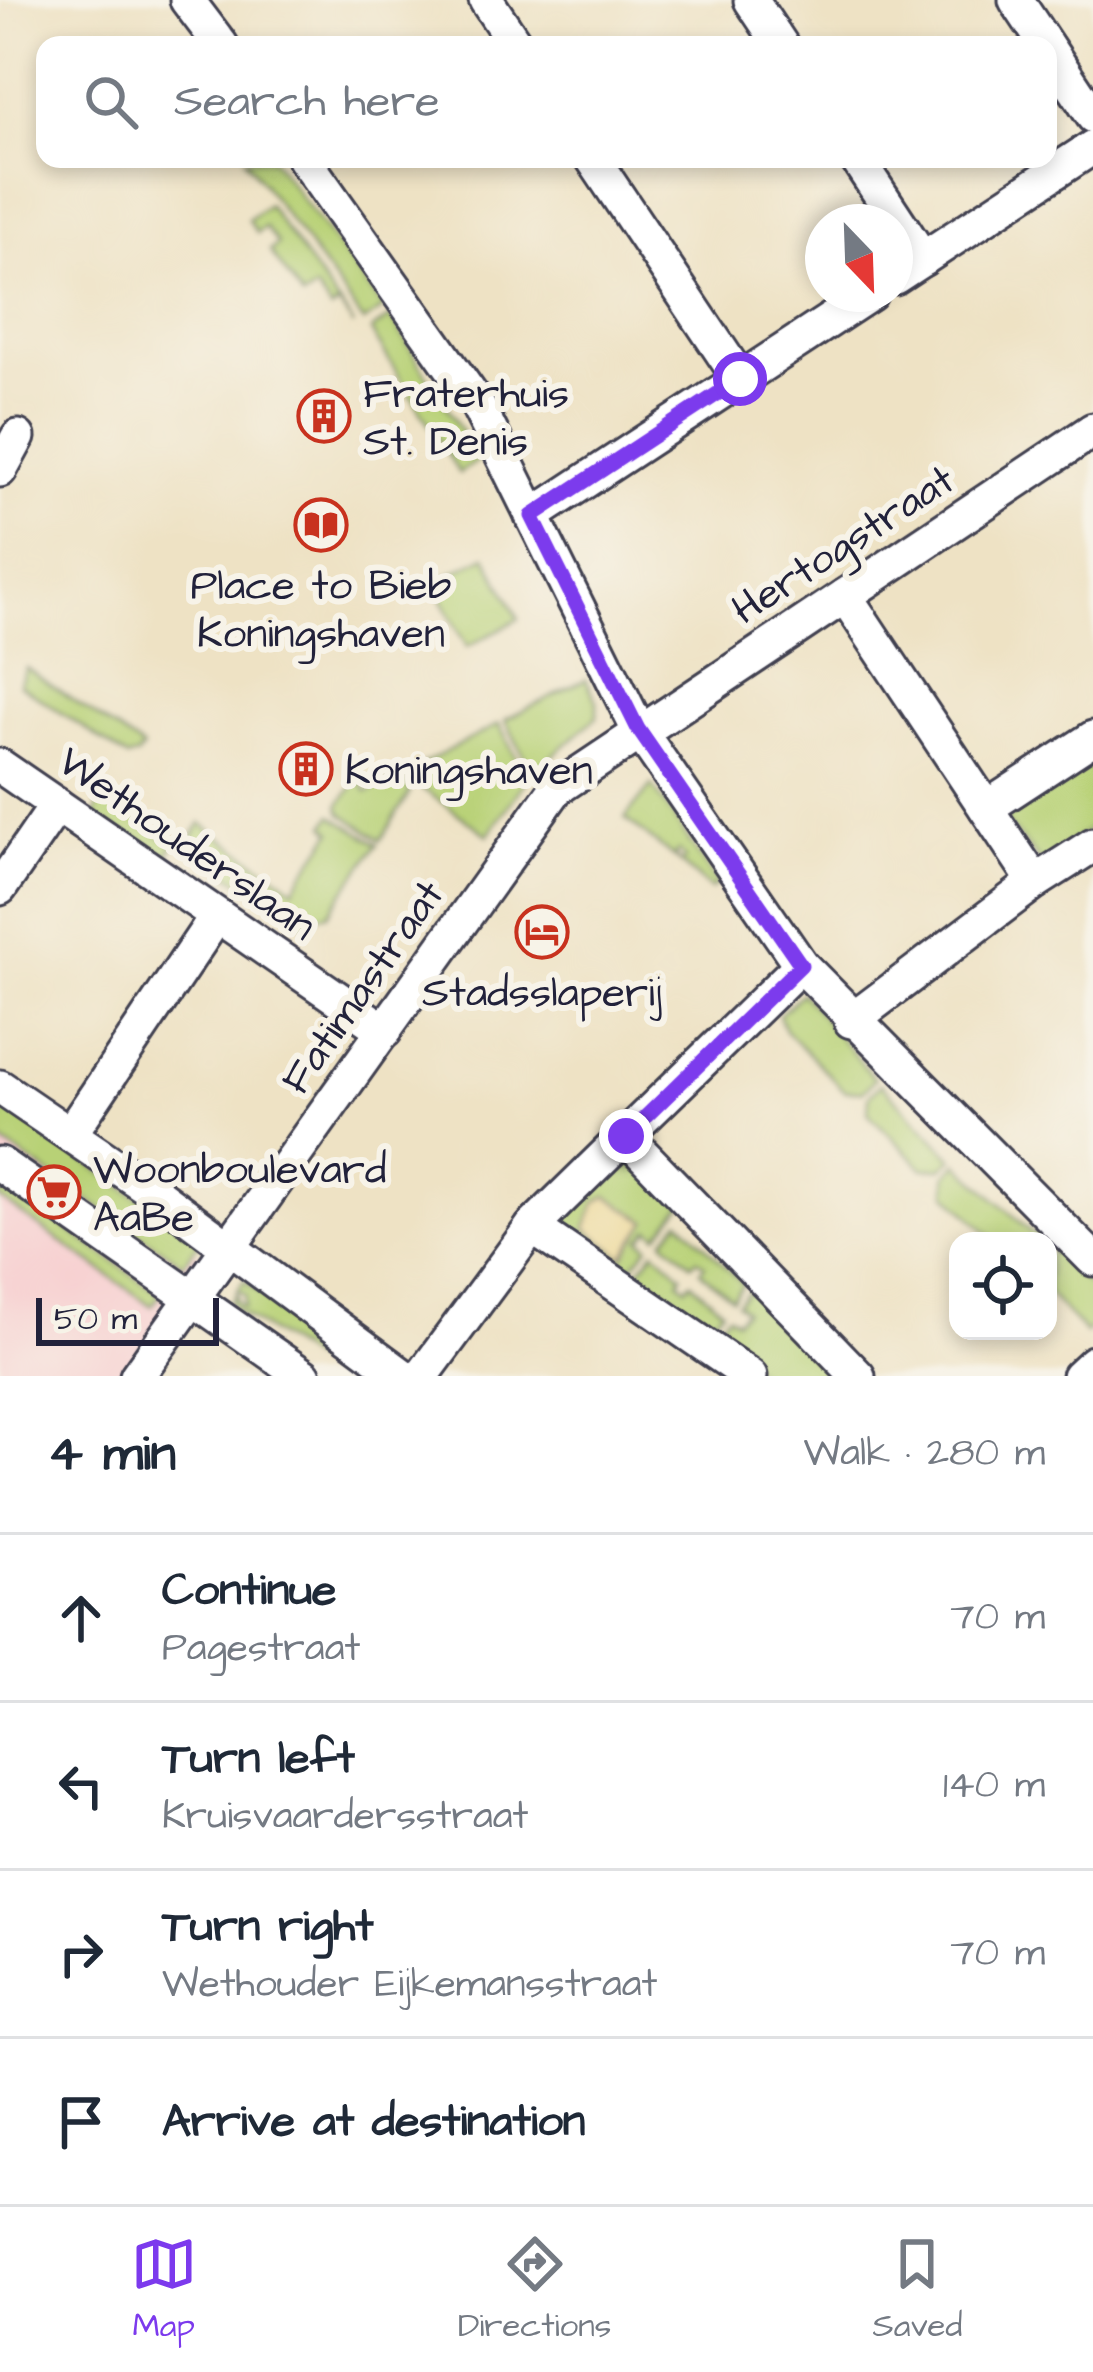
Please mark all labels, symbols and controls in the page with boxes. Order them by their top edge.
search box [36,36,1057,168]
icon: search [78,69,144,135]
text: Search here [174,71,440,133]
north arrow [805,204,913,312]
route start [713,352,767,406]
place label: Fraterhuis St. Denis [363,366,569,472]
building icon: Fraterhuis St. Denis [296,388,352,444]
street label: Hertogstraat [721,452,966,639]
library icon: Place to Bieb Koningshaven [293,497,349,553]
place label: Place to Bieb Koningshaven [191,558,451,664]
street label: Wethouderslaan [45,734,327,955]
building icon: Koningshaven [278,741,334,797]
place label: Koningshaven [345,743,593,801]
street label: Fatimastraat [268,869,459,1106]
hotel icon: Stadsslaperij [514,904,570,960]
place label: Stadsslaperij [422,965,663,1023]
route end [599,1109,653,1163]
place label: Woonboulevard AaBe [93,1142,386,1248]
supermarket icon: Woonboulevard AaBe [26,1164,82,1220]
map controls [949,1232,1057,1340]
button: locate [949,1232,1057,1340]
scale bar [36,1292,219,1345]
text: 50 m [54,1296,137,1342]
text: 4 min [48,1419,176,1490]
text: Walk · 280 m [803,1427,1045,1481]
text: Continue [162,1560,336,1622]
icon: ahead [48,1585,114,1651]
text: 70 m [950,1591,1045,1645]
text: Pagestraat [162,1622,360,1676]
text: Turn left [162,1728,355,1790]
icon: left [48,1753,114,1819]
text: 140 m [943,1759,1045,1813]
text: Kruisvaardersstraat [162,1790,528,1844]
text: Turn right [162,1896,374,1958]
icon: right [48,1921,114,1987]
text: 70 m [950,1927,1045,1981]
text: Wethouder Eijkemansstraat [162,1958,657,2012]
icon: arrive [48,2089,114,2155]
text: Arrive at destination [162,2091,585,2153]
tab: Map [131,2231,197,2349]
tab: Directions [458,2231,611,2349]
tab: Saved [872,2231,962,2349]

